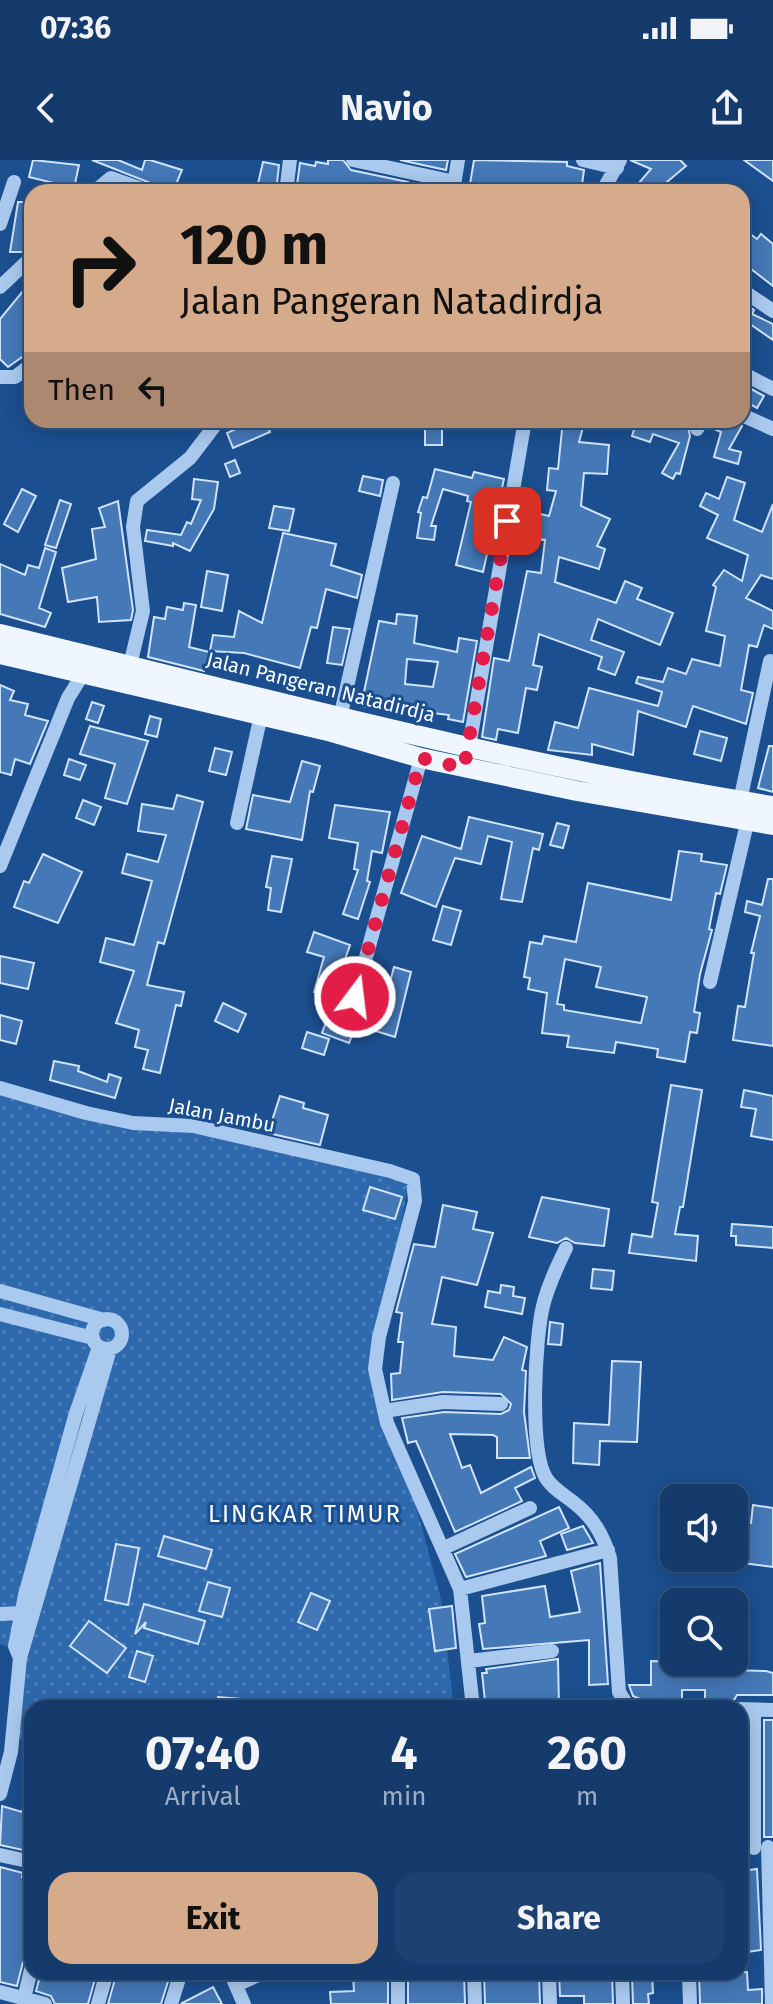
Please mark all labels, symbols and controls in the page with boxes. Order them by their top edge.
text: 07:36 [40,10,111,46]
icon: back [24,86,68,130]
text: Navio [340,86,433,130]
icon: share [705,86,749,130]
text: 120 m [180,212,328,279]
icon: right [48,216,152,320]
text: Jalan Pangeran Natadirdja [180,280,603,324]
icon: left [131,368,175,412]
text: Then [48,372,115,408]
pin [473,487,541,555]
icon: arrive [485,499,529,543]
street label: Jalan Pangeran Natadirdja [204,647,438,727]
position arrow [313,955,397,1039]
street label: Jalan Jambu [167,1093,277,1137]
map controls [660,1484,748,1676]
button: sound [660,1484,748,1572]
district label: LINGKAR TIMUR [208,1500,402,1528]
button: search [660,1588,748,1676]
text: 07:40 [145,1724,261,1782]
text: 4 [390,1724,418,1782]
text: 260 [547,1724,627,1782]
text: Arrival [165,1781,241,1812]
text: min [382,1781,426,1812]
text: m [576,1781,598,1812]
button: Exit [48,1872,378,1964]
button: Share [394,1872,724,1964]

